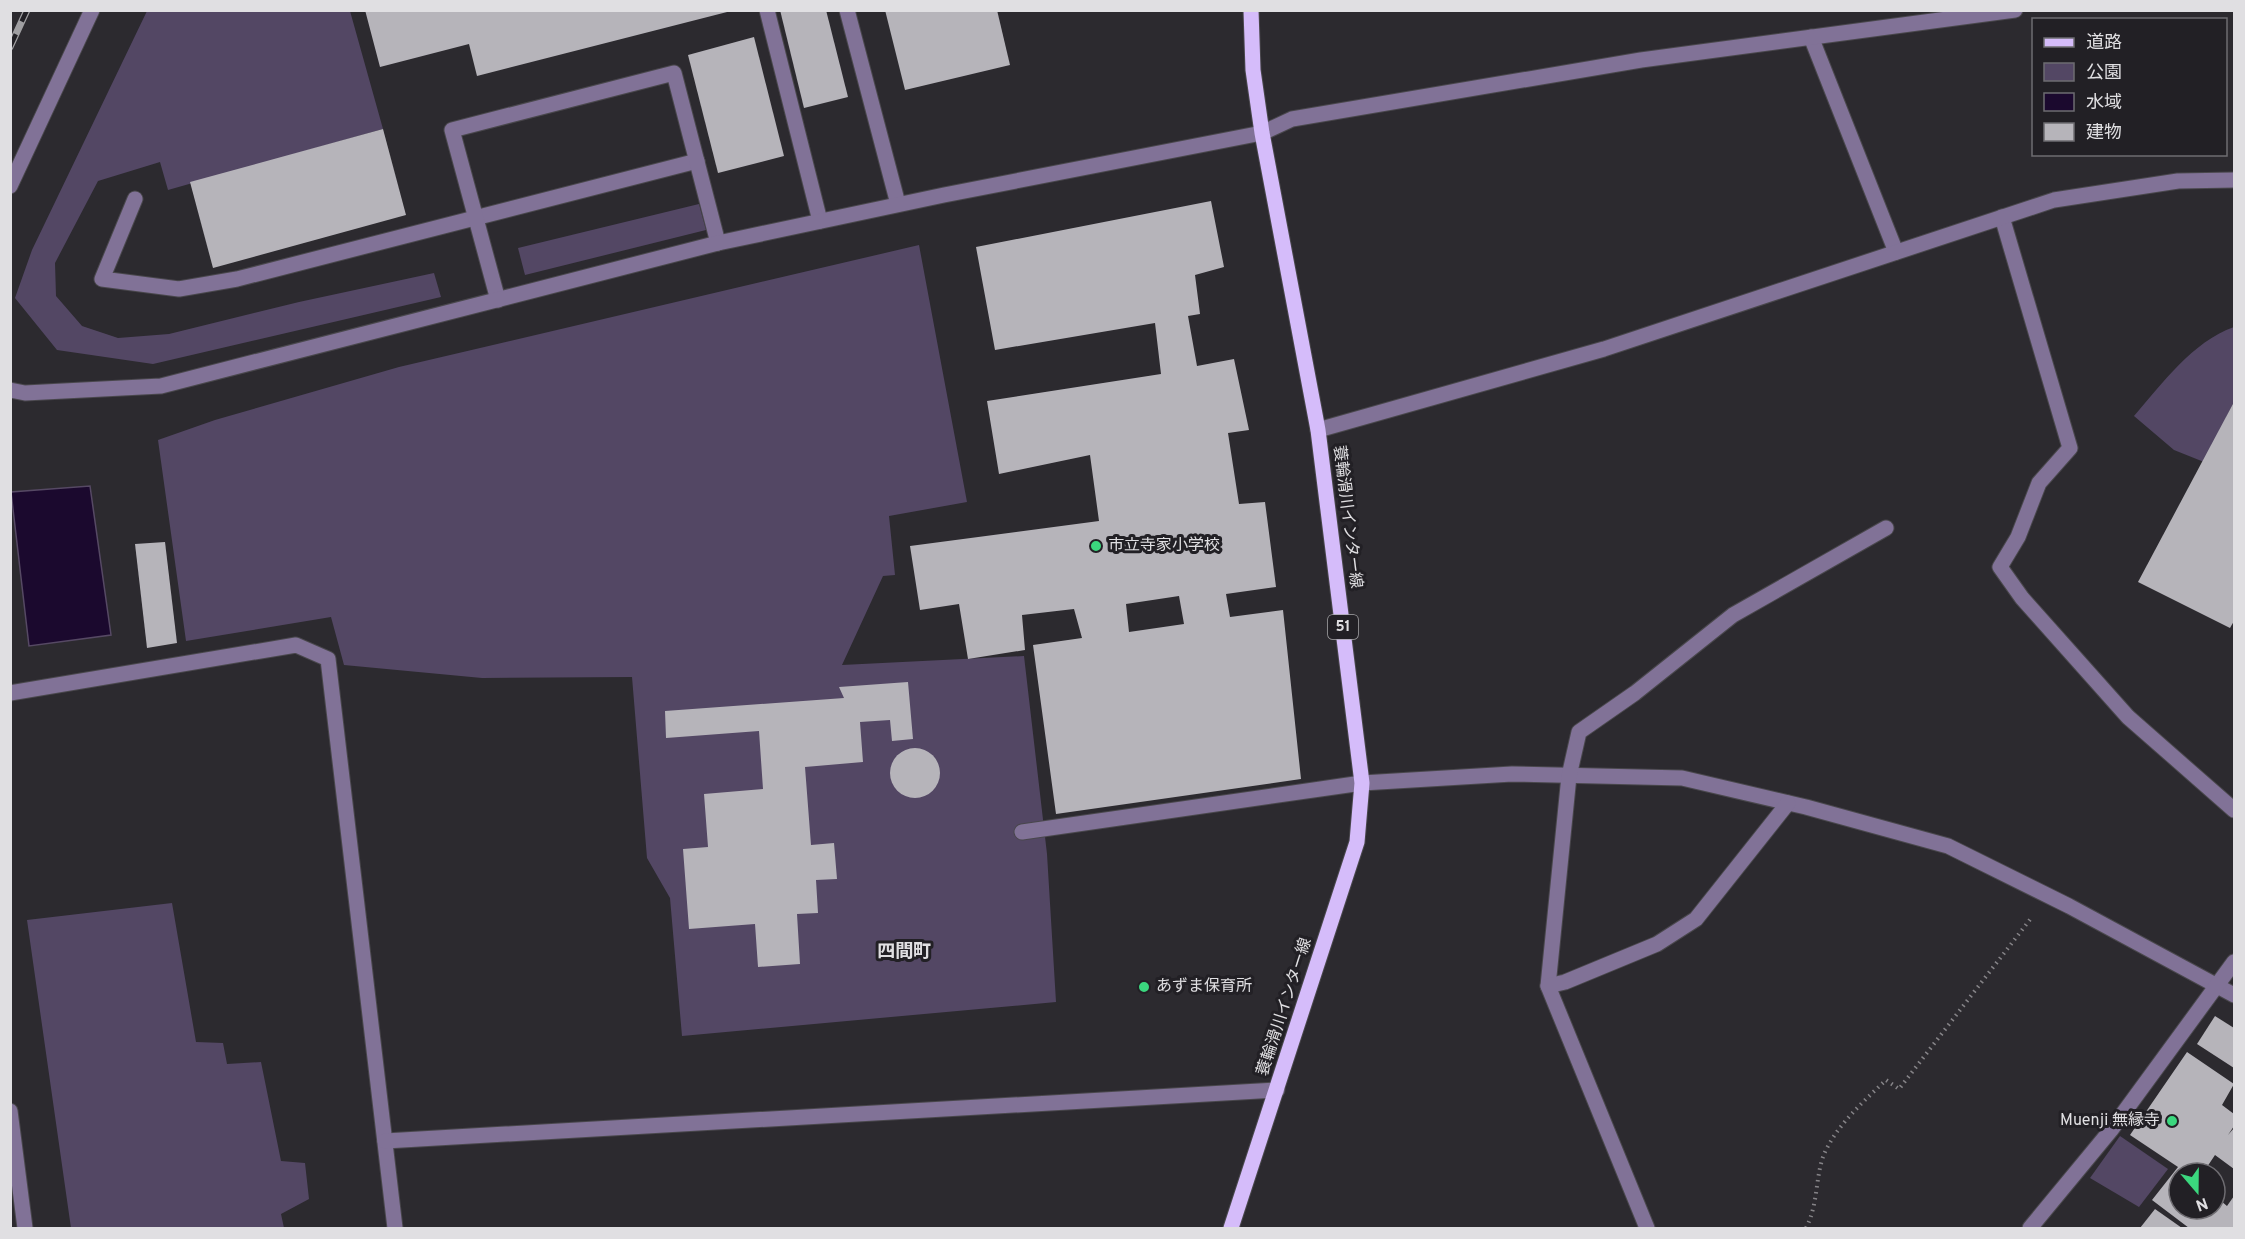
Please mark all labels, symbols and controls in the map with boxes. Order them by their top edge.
legend [2032,18,2227,156]
text: 道路 [2086,32,2122,55]
text: 公園 [2086,62,2122,85]
text: 水域 [2086,92,2122,115]
text: 建物 [2086,122,2122,145]
street label: 蓑輪滑川インター線 [1328,444,1366,590]
place label: 市立寺家小学校 [1108,536,1220,556]
marker: 市立寺家小学校 [1089,539,1103,553]
road number: 51 [1328,615,1358,639]
street label: 蓑輪滑川インター線 [1253,935,1317,1079]
district label: 四間町 [877,941,931,964]
place label: あずま保育所 [1156,977,1252,997]
marker: あずま保育所 [1137,980,1151,994]
place label: Muenji 無縁寺 [2060,1111,2160,1131]
marker: Muenji 無縁寺 [2165,1114,2179,1128]
north arrow [2167,1161,2227,1221]
text: N [2193,1192,2210,1215]

